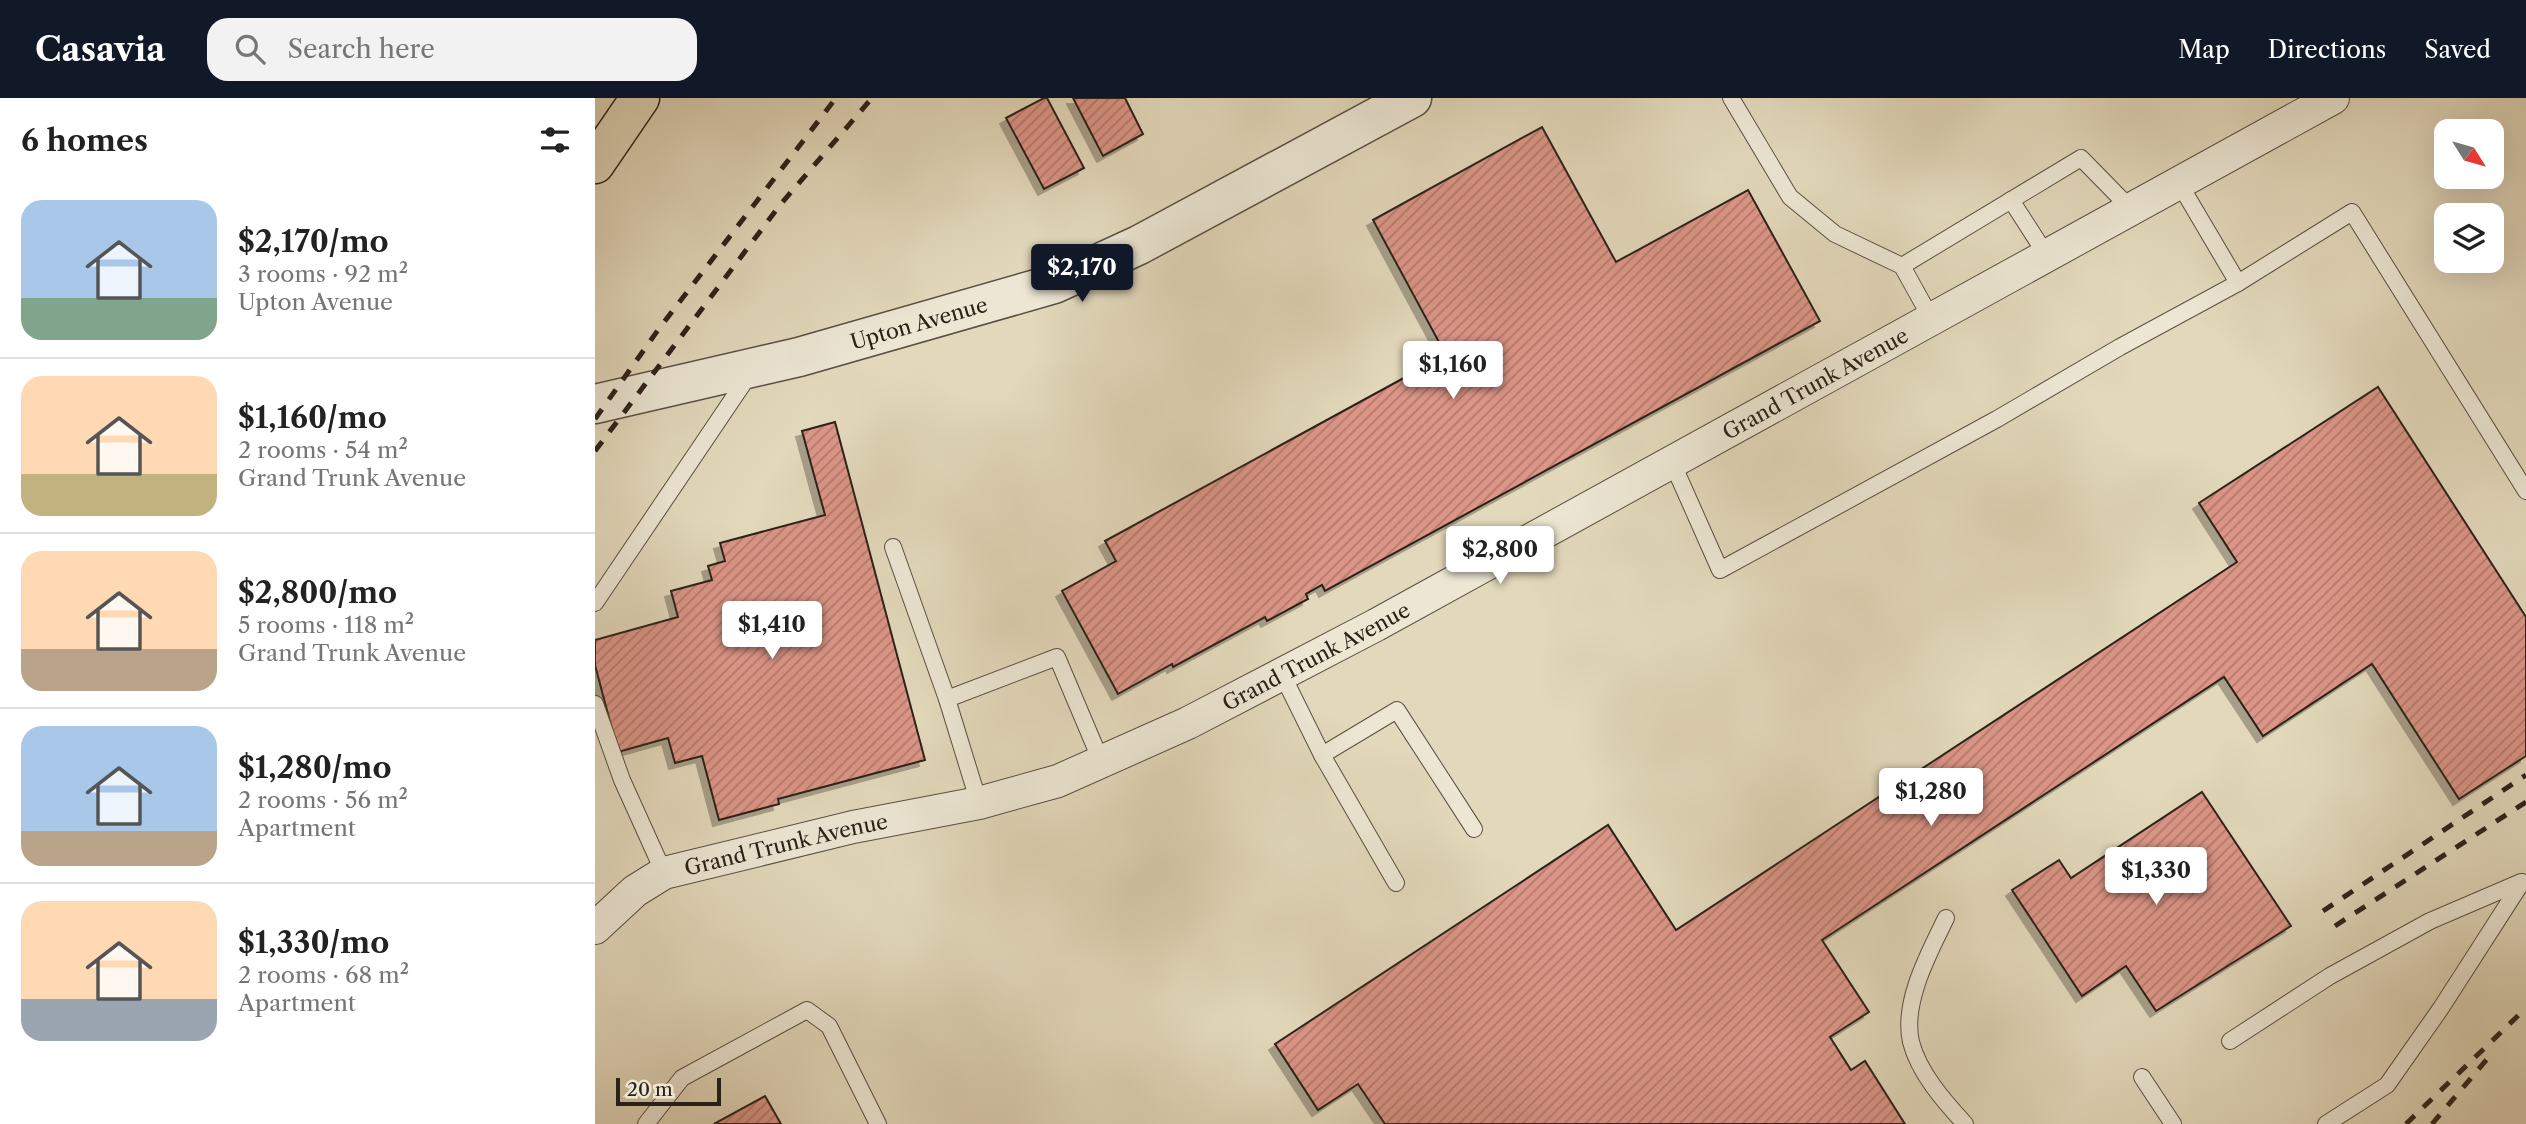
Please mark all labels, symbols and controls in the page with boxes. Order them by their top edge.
search box [207,18,697,81]
text: Casavia [35,29,165,70]
icon: search [231,30,269,68]
text: Search here [287,33,435,65]
text: Map [2178,35,2230,64]
text: Directions [2268,35,2386,64]
text: Saved [2424,35,2491,64]
north arrow [2434,119,2504,189]
map controls [2434,119,2504,273]
icon: filters [536,121,574,159]
text: 6 homes [21,122,148,159]
button: layers [2434,203,2504,273]
text: $2,170/mo [238,223,389,260]
icon: home [77,228,161,312]
pin: $2,170 [1025,244,1139,304]
text: $2,170 [1047,253,1117,281]
text: 3 rooms · 92 m² [238,260,408,288]
text: Upton Avenue [238,288,393,316]
street label: Upton Avenue [847,291,990,354]
street label: Grand Trunk Avenue [1718,322,1912,444]
pin: $1,160 [1396,342,1510,401]
text: $1,160 [1419,350,1487,378]
text: $1,160/mo [238,399,387,436]
icon: home [77,404,161,488]
text: 2 rooms · 54 m² [238,436,408,464]
text: Grand Trunk Avenue [238,464,466,492]
pin: $2,800 [1443,526,1557,586]
text: $2,800 [1462,535,1538,563]
text: $2,800/mo [238,574,397,611]
icon: home [77,579,161,663]
street label: Grand Trunk Avenue [1218,596,1414,716]
pin: $1,410 [715,602,829,661]
text: $1,410 [738,610,806,638]
text: 5 rooms · 118 m² [238,611,414,639]
text: Grand Trunk Avenue [238,639,466,667]
text: $1,280/mo [238,749,392,786]
icon: home [77,754,161,838]
pin: $1,280 [1874,768,1988,828]
text: $1,280 [1895,777,1967,805]
text: 2 rooms · 56 m² [238,786,408,814]
street label: Grand Trunk Avenue [682,808,890,880]
text: Apartment [238,814,356,842]
pin: $1,330 [2099,848,2213,907]
text: $1,330 [2121,856,2191,884]
text: $1,330/mo [238,924,389,961]
icon: home [77,929,161,1013]
text: 2 rooms · 68 m² [238,961,409,989]
text: Apartment [238,989,356,1017]
scale bar [616,1075,721,1107]
text: 20 m [627,1078,673,1101]

